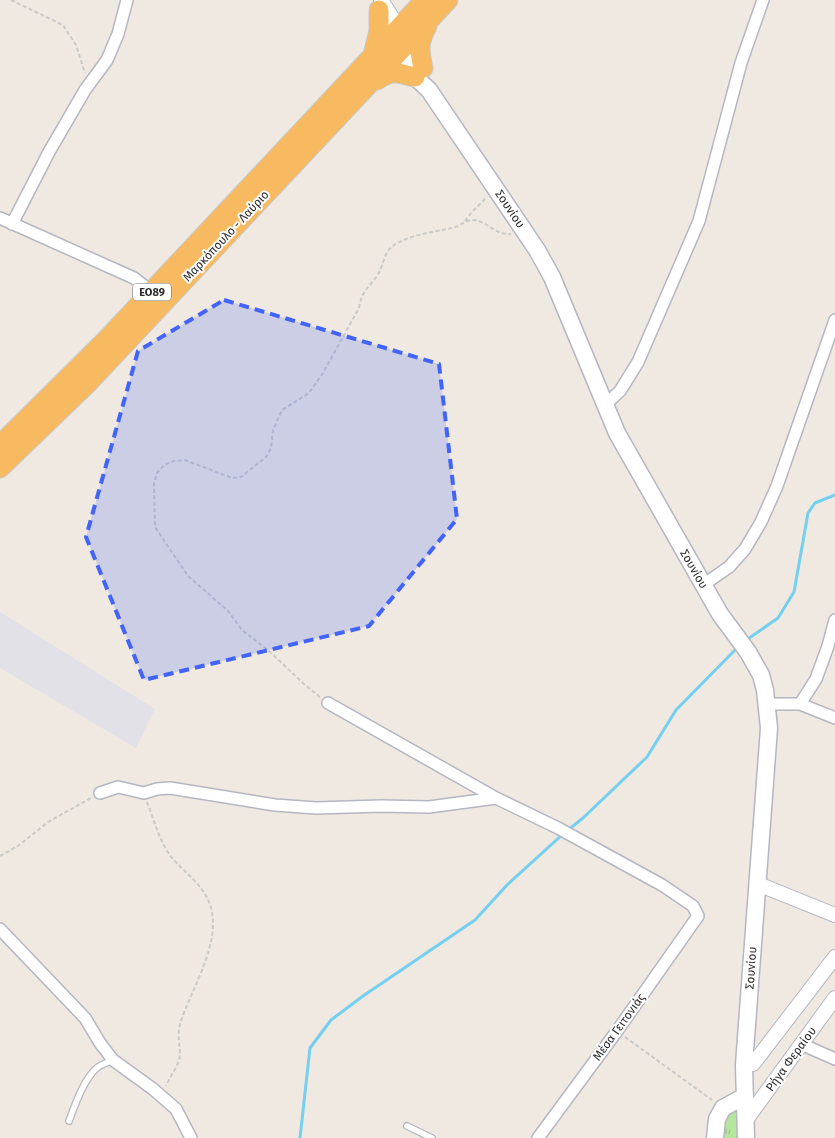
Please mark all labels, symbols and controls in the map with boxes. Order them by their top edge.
street label: Σουνίου [492,187,528,231]
street label: Μαρκόπουλο - Λαύριο [180,188,272,284]
road number: ΕΟ89 [133,284,171,300]
street label: Σουνίου [677,547,711,591]
street label: Σουνίου [743,946,759,990]
street label: Μέσα Γειτονιάς [590,990,648,1063]
street label: Ρήγα Φεραίου [763,1024,819,1094]

